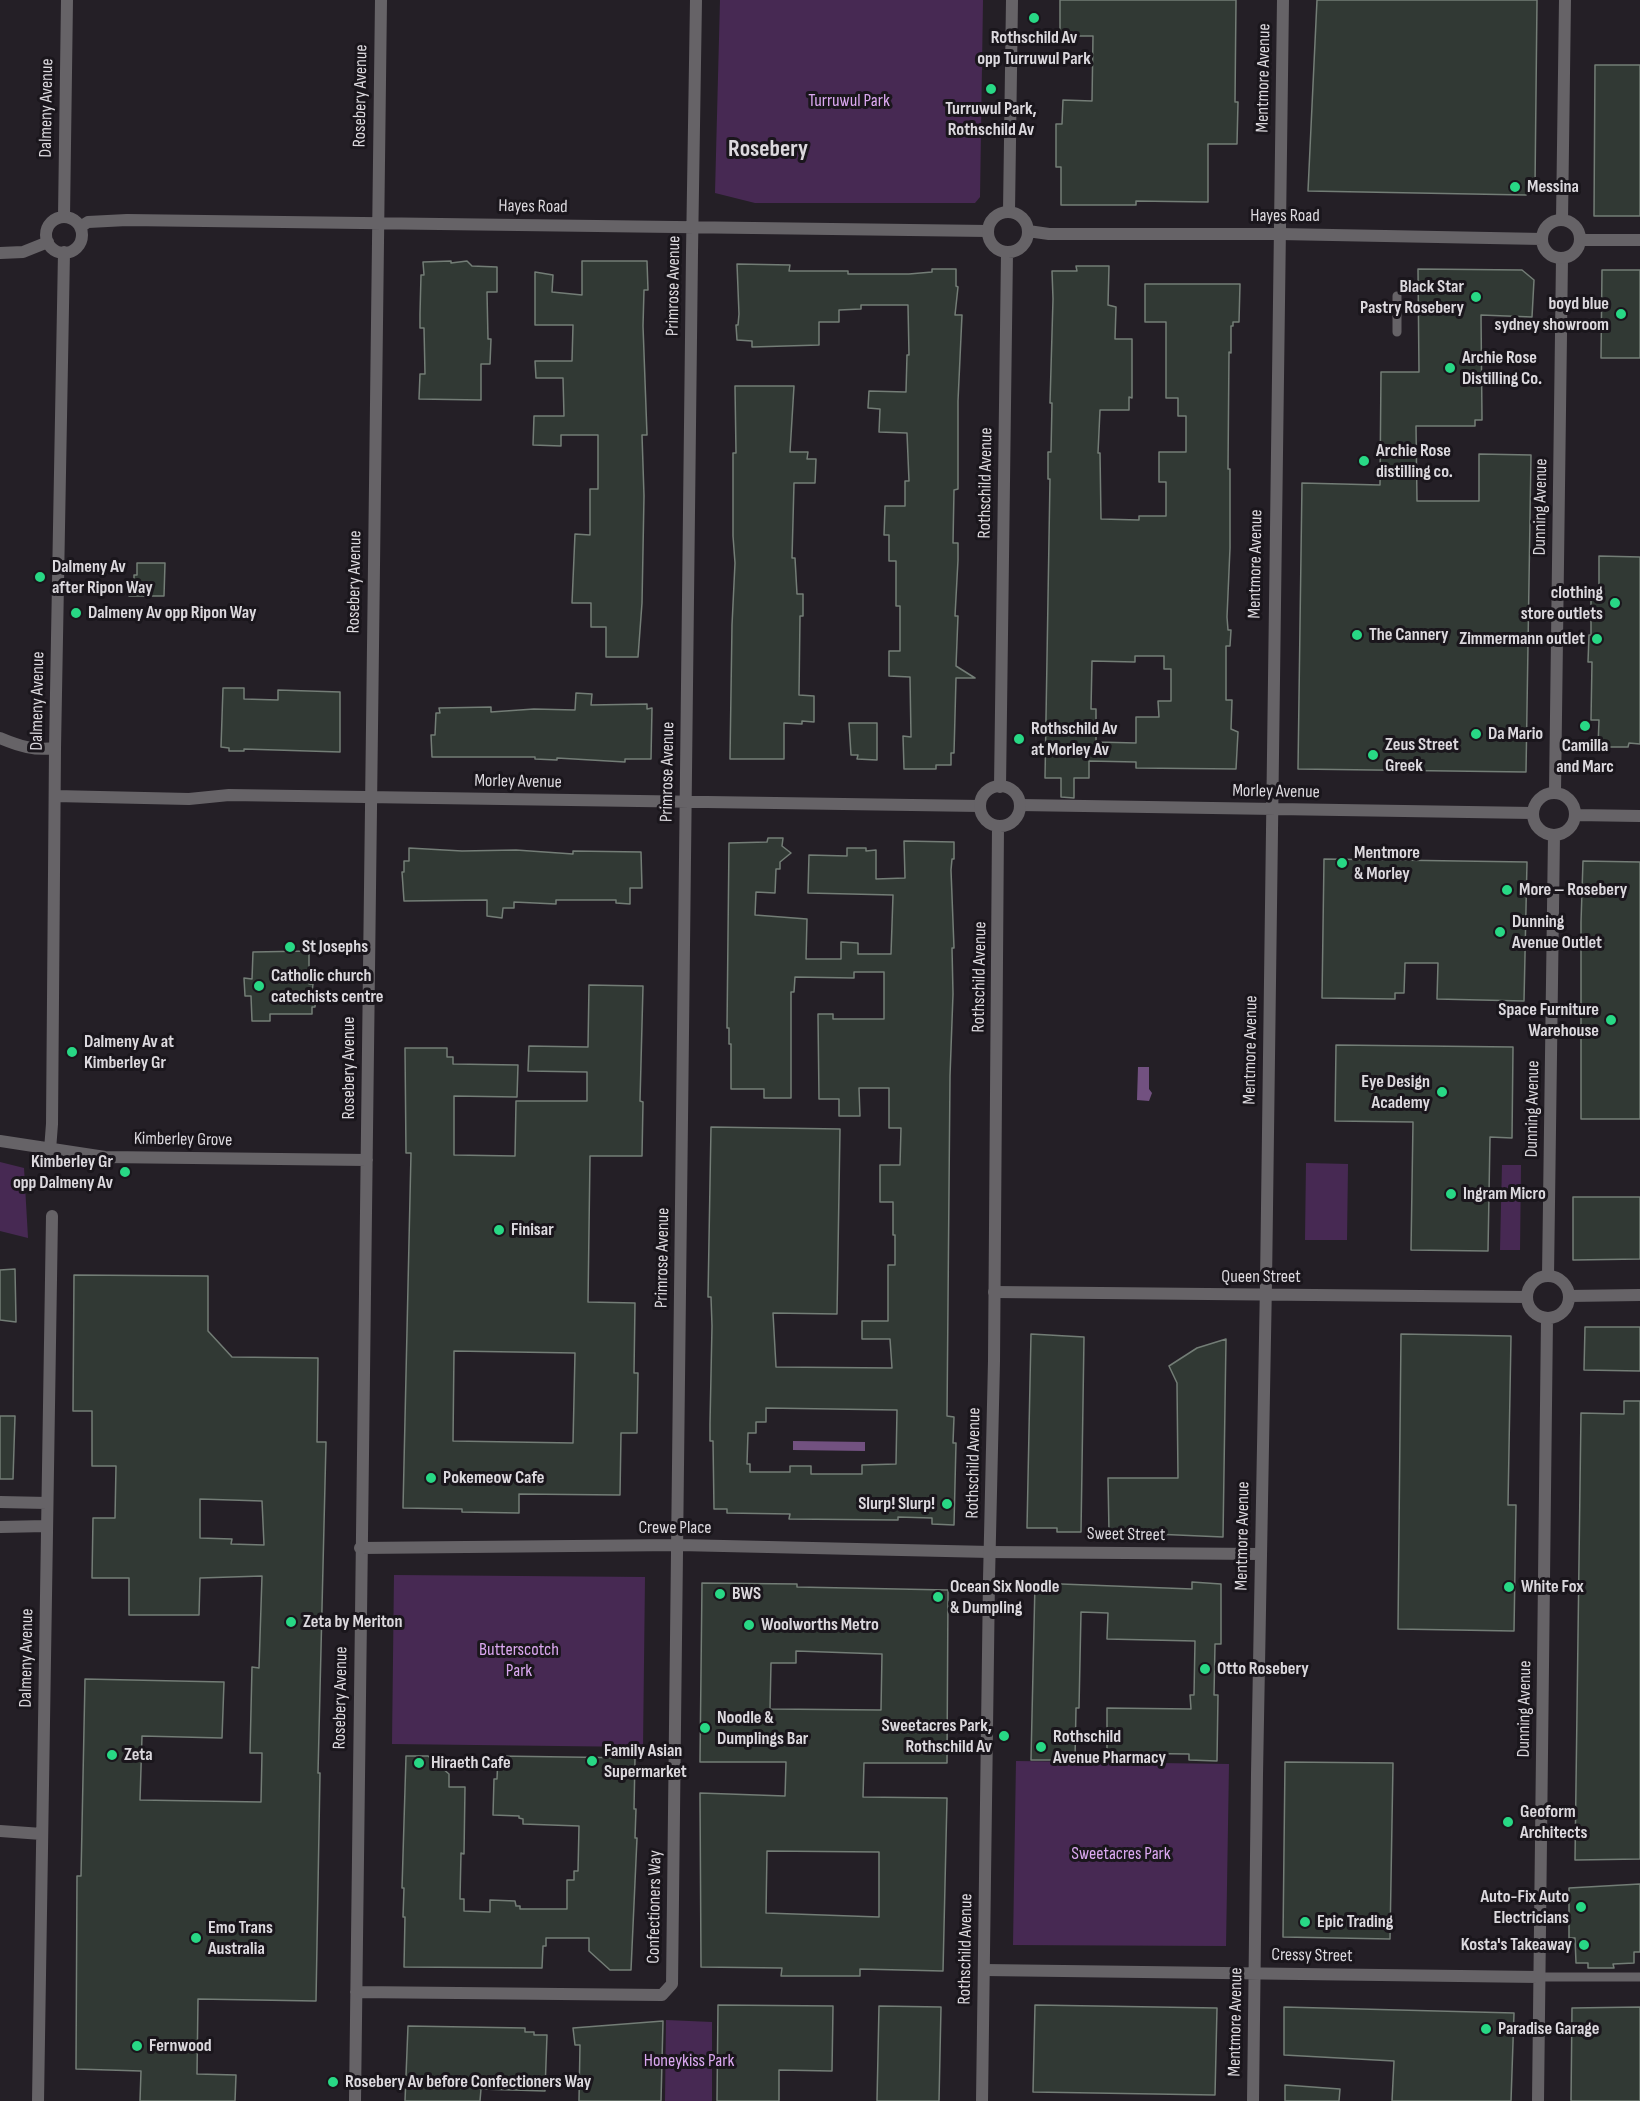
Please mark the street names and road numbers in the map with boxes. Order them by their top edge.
street label: Mentmore Avenue [1252,23,1276,133]
street label: Rosebery Avenue [349,44,373,148]
street label: Dalmeny Avenue [35,58,59,158]
street label: Hayes Road [498,196,568,218]
street label: Hayes Road [1250,205,1320,227]
street label: Primrose Avenue [662,236,686,336]
street label: Rothschild Avenue [974,427,998,539]
street label: Dunning Avenue [1529,458,1553,556]
street label: Mentmore Avenue [1244,509,1268,619]
street label: Rosebery Avenue [343,530,367,634]
street label: Dalmeny Avenue [26,651,50,751]
street label: Primrose Avenue [656,722,680,822]
street label: Morley Avenue [474,770,562,794]
street label: Morley Avenue [1232,780,1320,804]
street label: Rothschild Avenue [968,921,992,1033]
street label: Mentmore Avenue [1239,995,1263,1105]
street label: Rosebery Avenue [338,1016,360,1120]
street label: Dunning Avenue [1521,1060,1545,1158]
street label: Kimberley Grove [134,1128,232,1152]
street label: Primrose Avenue [651,1208,675,1308]
street label: Queen Street [1221,1266,1301,1288]
street label: Rothschild Avenue [962,1407,986,1519]
street label: Mentmore Avenue [1231,1481,1255,1591]
street label: Crewe Place [638,1517,712,1539]
street label: Sweet Street [1087,1524,1165,1546]
street label: Dalmeny Avenue [15,1608,39,1708]
street label: Rosebery Avenue [329,1646,353,1750]
street label: Dunning Avenue [1513,1660,1537,1758]
street label: Confectioners Way [643,1850,667,1964]
street label: Rothschild Avenue [954,1893,978,2005]
street label: Cressy Street [1271,1944,1353,1968]
street label: Mentmore Avenue [1224,1967,1248,2077]

